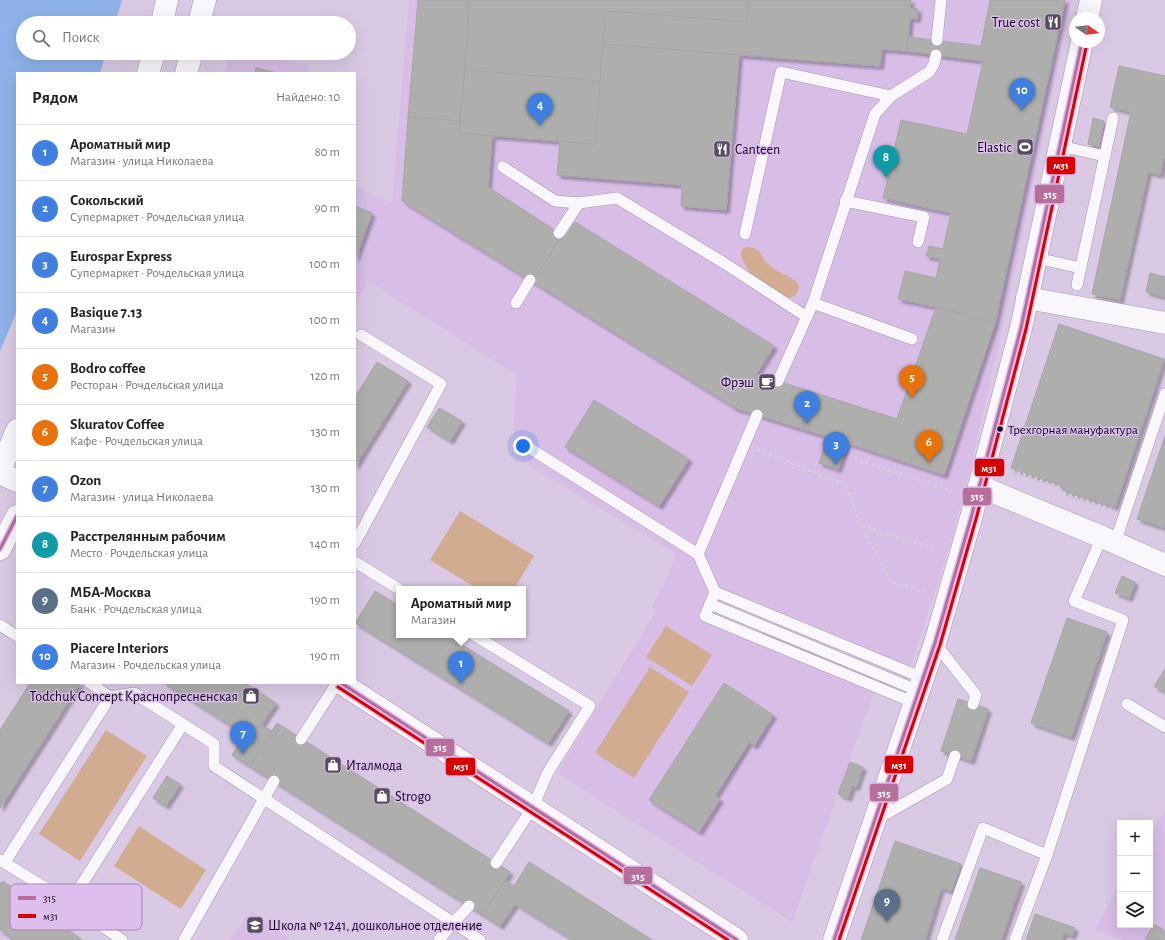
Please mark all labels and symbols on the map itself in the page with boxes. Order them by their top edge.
restaurant icon: True cost [1043,12,1063,32]
north arrow [1069,12,1105,48]
place label: True cost [992,16,1041,30]
pin: 10 [1009,78,1035,111]
pin: 4 [527,93,553,126]
sports icon: Elastic [1015,137,1035,157]
restaurant icon: Canteen [712,139,732,159]
place label: Elastic [977,141,1013,155]
place label: Canteen [735,143,780,157]
pin: 8 [873,145,899,178]
line badge: м31 [1046,156,1076,175]
text: м31 [1053,160,1069,171]
line badge: 315 [1034,184,1065,204]
text: 315 [1043,189,1057,200]
pin: 5 [899,365,925,398]
cafe icon: Фрэш [757,372,777,392]
place label: Фрэш [721,376,754,390]
pin: 2 [794,391,820,424]
marker: Трехгорная мануфактура [995,424,1005,434]
place label: Трехгорная мануфактура [1008,424,1138,437]
pin: 6 [916,430,942,463]
pin: 3 [823,432,849,465]
your location [513,436,533,456]
line badge: м31 [974,458,1005,477]
text: м31 [981,463,997,474]
line badge: 315 [962,487,992,506]
text: 315 [970,491,984,502]
pin: 1 [448,651,474,684]
shop icon: Todchuk Concept Краснопресненская [241,686,261,706]
place label: Todchuk Concept Краснопресненская [29,690,238,704]
pin: 7 [230,721,256,754]
line badge: 315 [425,738,455,757]
text: 315 [433,742,447,753]
shop icon: Италмода [323,755,343,775]
line badge: м31 [884,755,914,774]
line badge: м31 [445,757,476,776]
place label: Италмода [346,759,403,773]
text: м31 [891,760,907,771]
text: м31 [453,761,469,772]
line badge: 315 [869,783,899,802]
shop icon: Strogo [372,786,392,806]
text: 315 [877,788,891,799]
place label: Strogo [395,790,431,804]
line badge: 315 [623,866,653,885]
text: 315 [631,871,645,882]
legend [10,884,142,930]
pin: 9 [874,889,900,922]
text: 315 [43,893,56,904]
text: м31 [43,911,58,922]
school or university icon: Школа № 1241, дошкольное отделение [245,915,265,935]
place label: Школа № 1241, дошкольное отделение [268,919,482,933]

